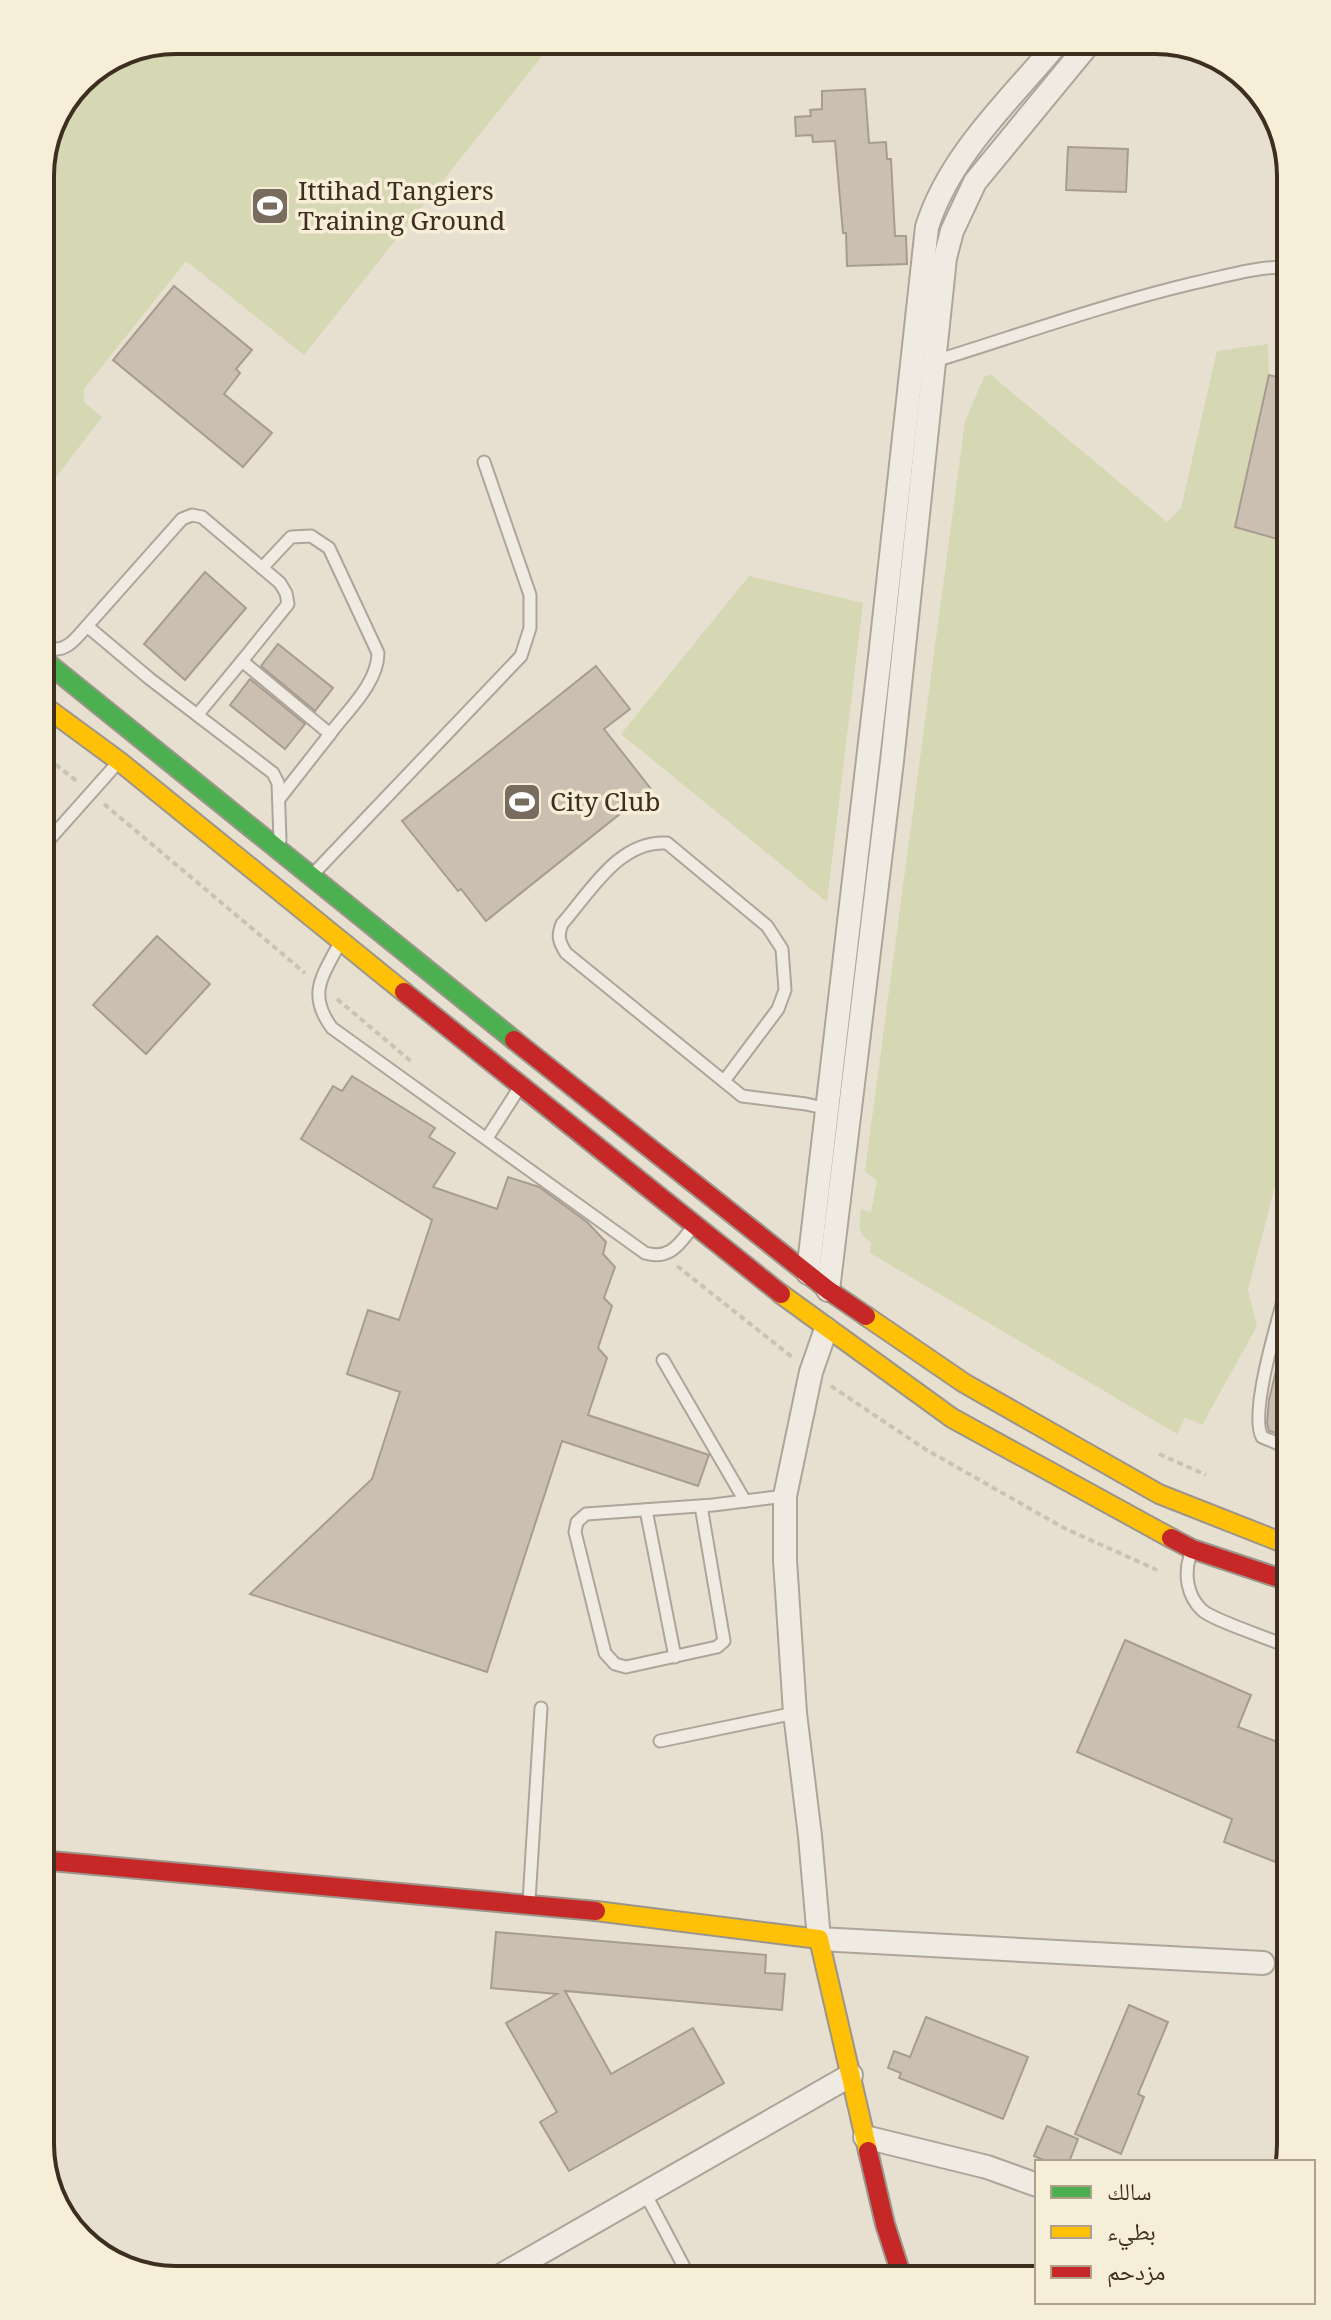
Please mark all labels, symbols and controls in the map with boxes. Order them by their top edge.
place label: Ittihad Tangiers Training Ground [298,172,505,246]
sports icon: Ittihad Tangiers Training Ground [249,185,291,227]
sports icon: City Club [501,781,543,823]
place label: City Club [550,783,660,827]
legend [1035,2160,1315,2304]
text: سالك [1107,2174,1152,2215]
text: بطيء [1107,2214,1156,2255]
text: مزدحم [1107,2254,1166,2295]

